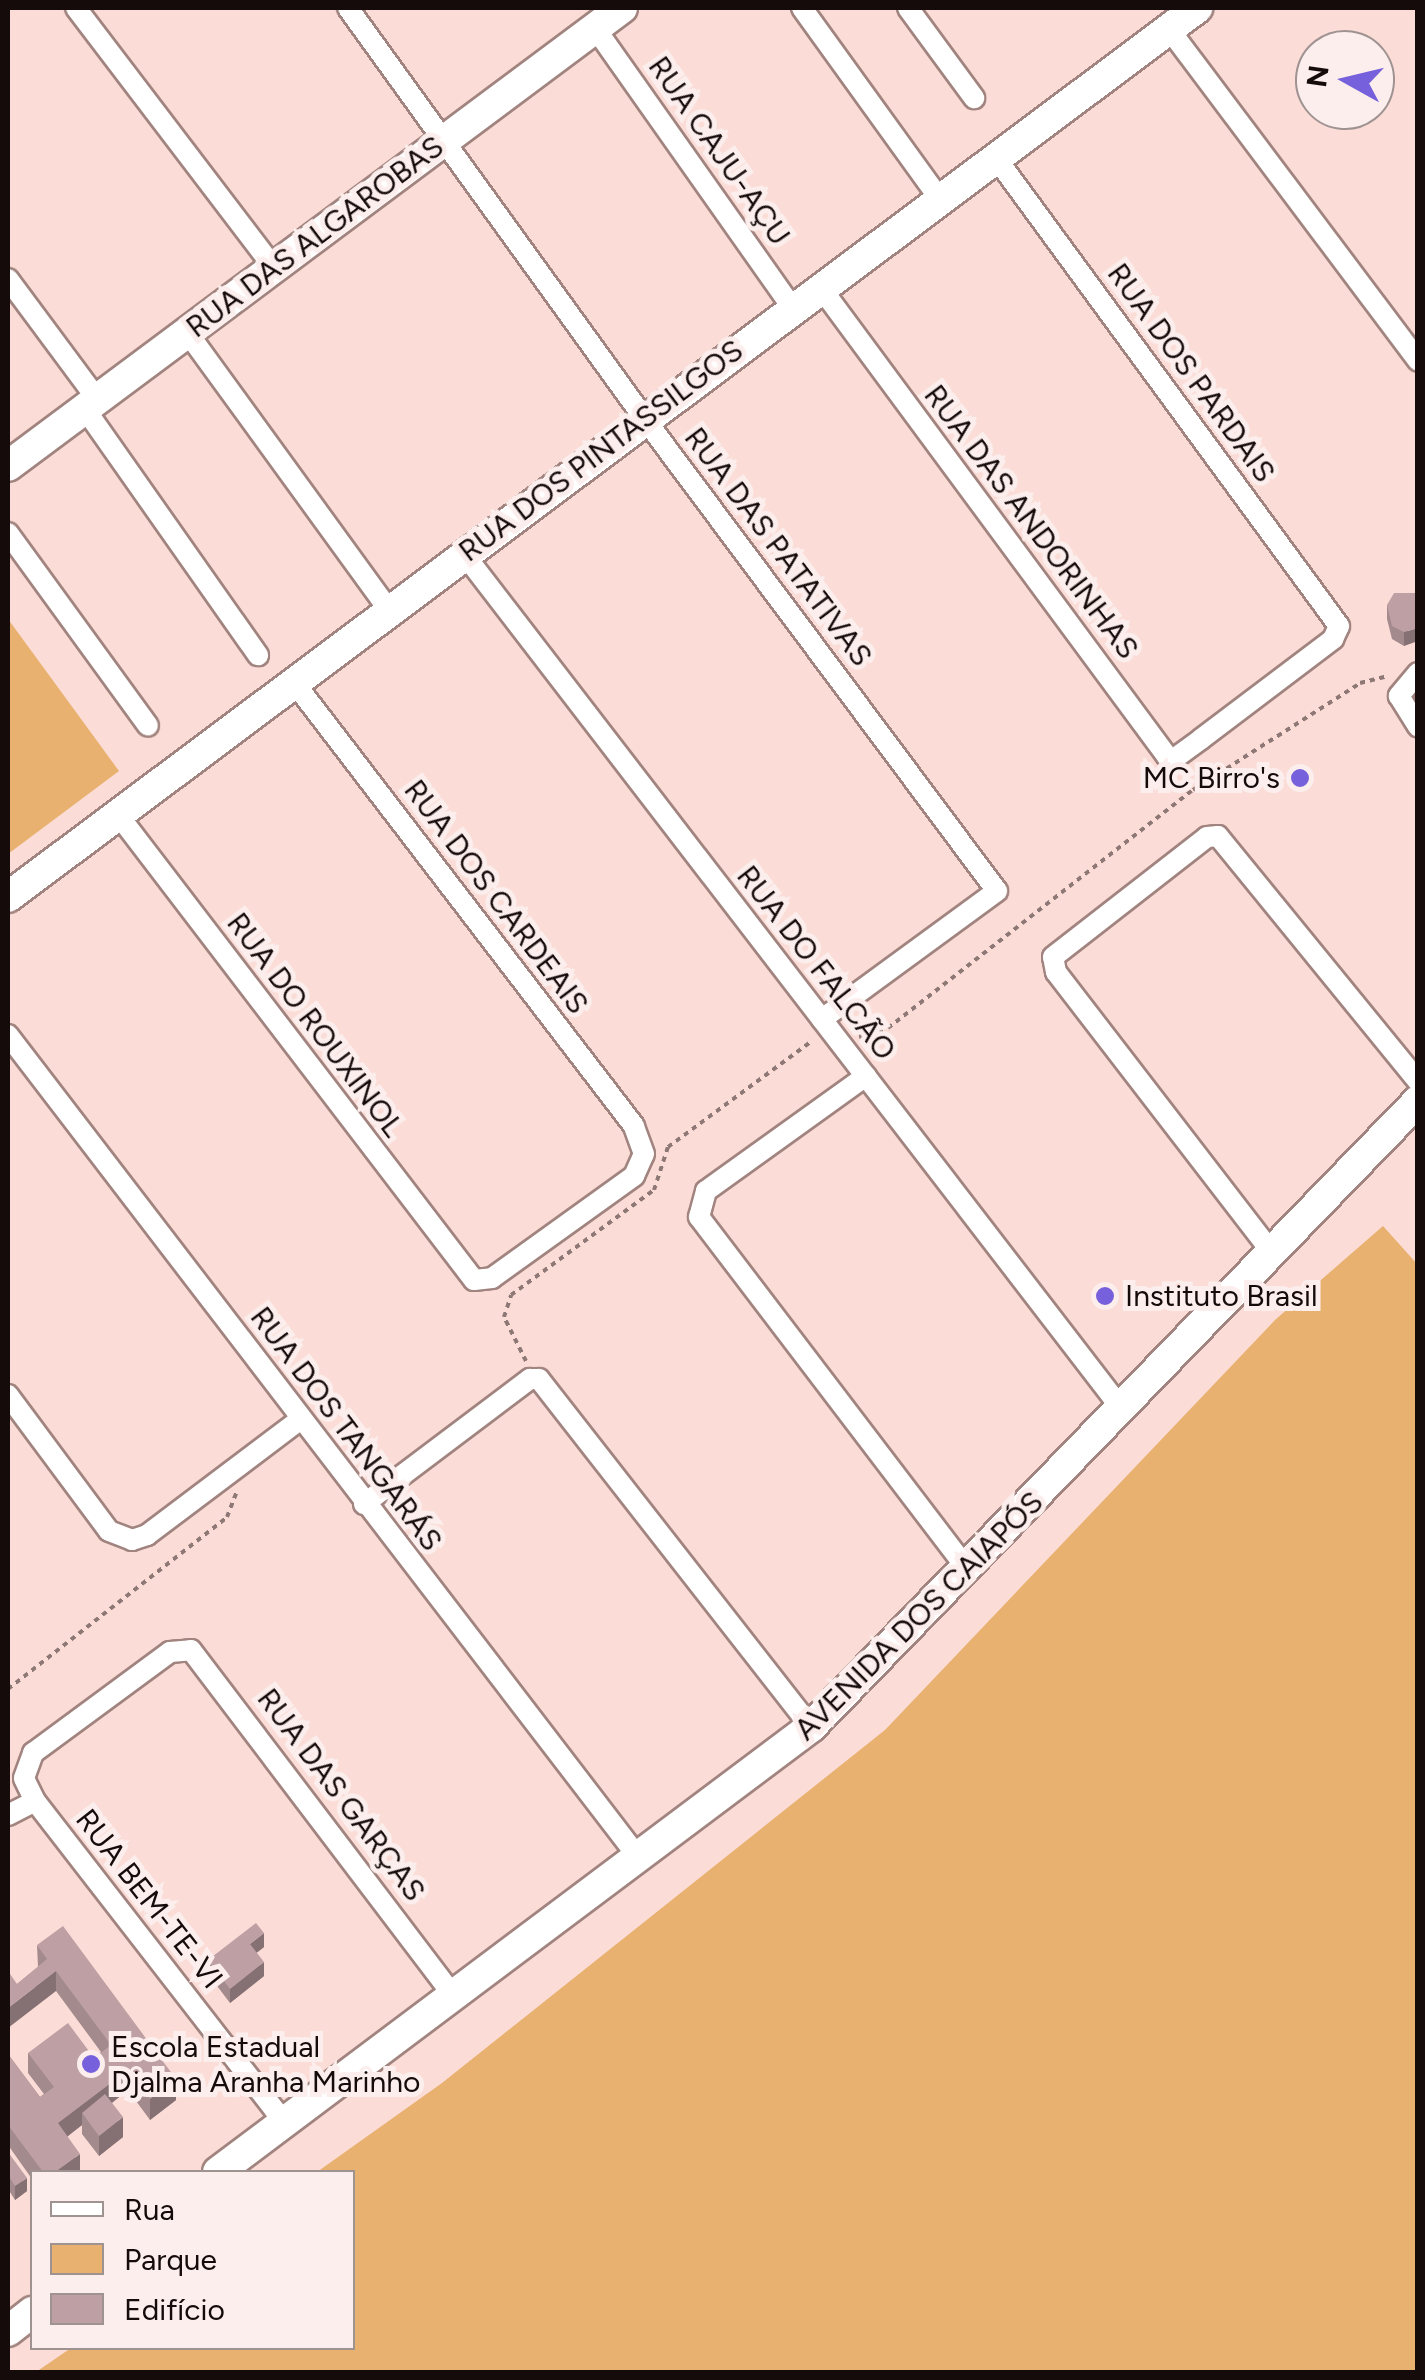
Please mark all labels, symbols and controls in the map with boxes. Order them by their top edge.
north arrow [1295,30,1395,130]
street label: RUA CAJU-AÇU [641,50,797,252]
text: N [1299,63,1336,89]
street label: RUA DAS ALGAROBAS [179,129,451,345]
street label: RUA DOS PARDAIS [1100,257,1282,489]
street label: RUA DOS PINTASSILGOS [452,332,750,570]
street label: RUA DAS ANDORINHAS [916,378,1146,666]
street label: RUA DAS PATATIVAS [677,421,879,673]
place label: MC Birro's [1143,760,1280,796]
marker: MC Birro's [1289,767,1311,789]
street label: RUA DOS CARDEAIS [396,773,596,1021]
street label: RUA DO FALCÃO [729,859,903,1067]
street label: RUA DO ROUXINOL [219,906,411,1144]
place label: Instituto Brasil [1125,1278,1318,1314]
marker: Instituto Brasil [1094,1285,1116,1307]
street label: RUA DOS TANGARÁS [243,1300,449,1558]
street label: AVENIDA DOS CAIAPÓS [787,1484,1051,1748]
street label: RUA DAS GARÇAS [249,1682,433,1908]
street label: RUA BEM-TE-VI [68,1802,230,1996]
place label: Escola Estadual Djalma Aranha Marinho [111,2029,420,2100]
marker: Escola Estadual Djalma Aranha Marinho [80,2053,102,2075]
legend [30,2170,355,2350]
text: Rua [124,2191,175,2228]
text: Parque [124,2241,217,2278]
text: Edifício [124,2291,225,2328]

